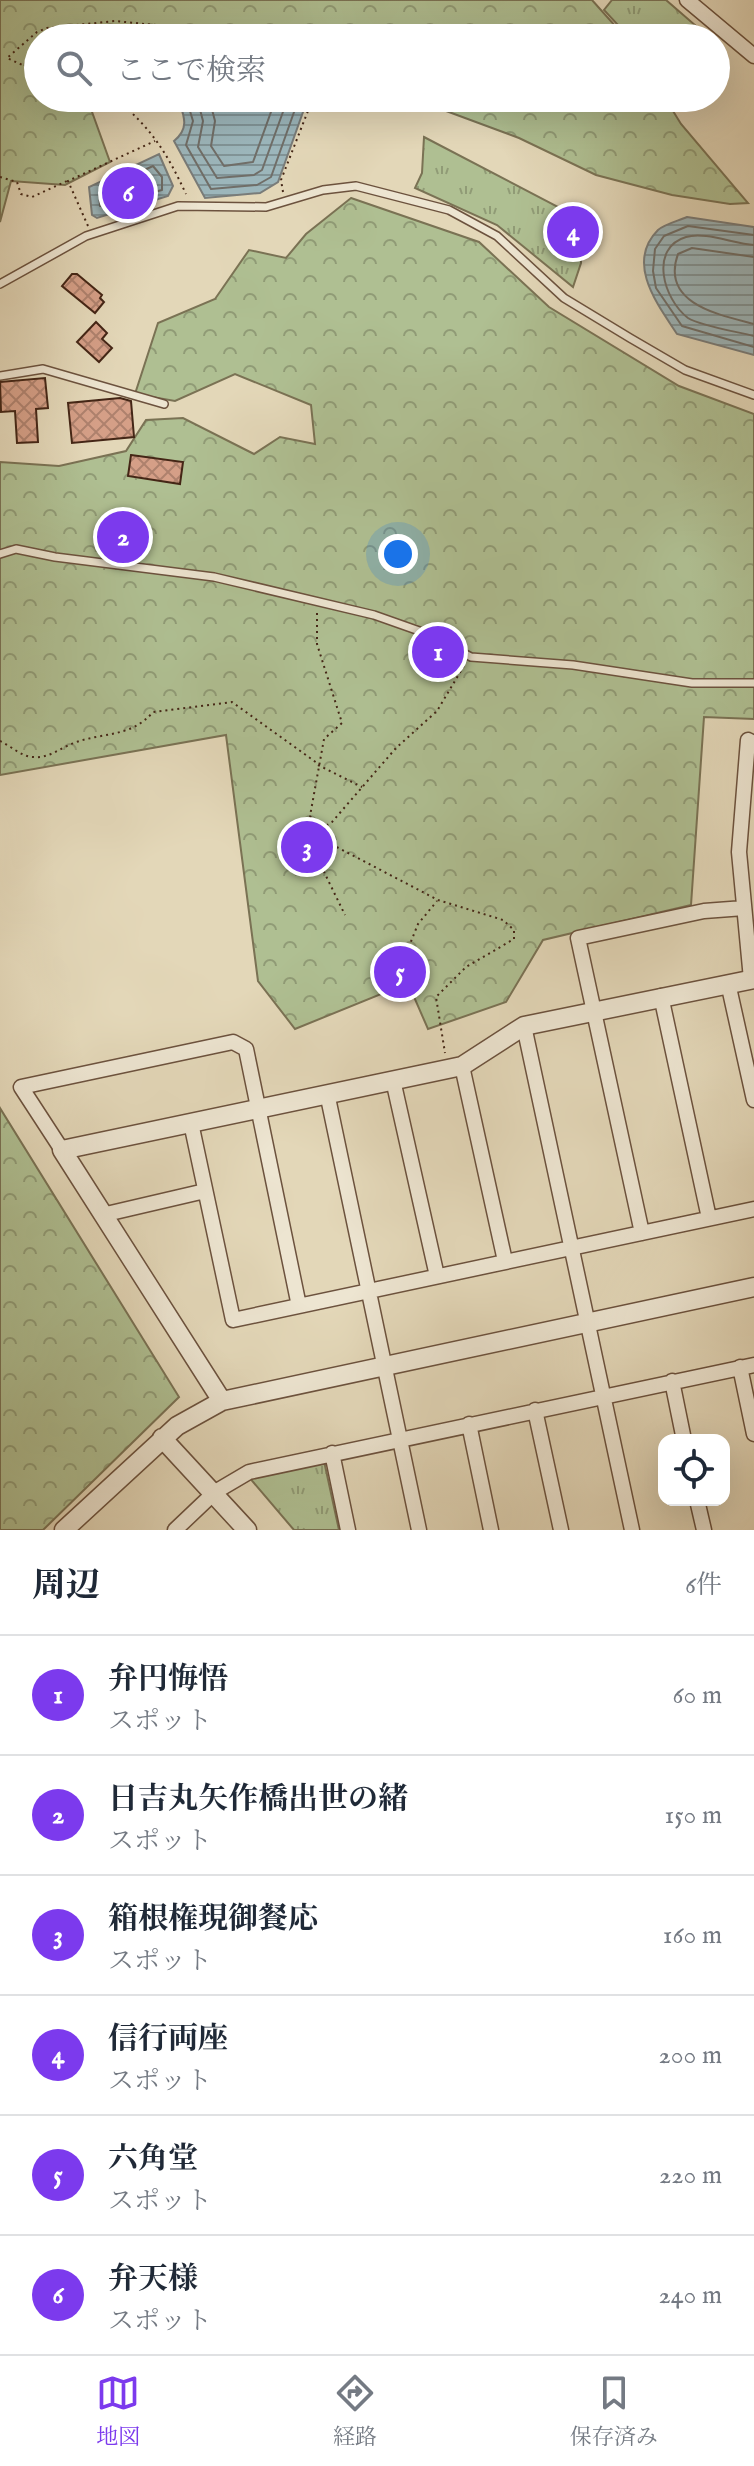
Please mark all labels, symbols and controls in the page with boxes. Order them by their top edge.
search box [24,24,730,112]
icon: search [52,46,96,90]
text: ここで検索 [116,53,266,91]
pin: 6 [102,163,154,223]
pin: 4 [547,202,599,262]
pin: 2 [97,507,149,567]
your location [378,534,418,574]
pin: 1 [412,622,464,682]
pin: 3 [281,817,333,877]
pin: 5 [374,942,426,1002]
map controls [658,1434,730,1506]
button: locate [658,1434,730,1506]
text: 周辺 [32,1565,100,1608]
text: 6件 [685,1569,722,1602]
text: 弁円悔悟 [108,1661,228,1699]
text: 1 [53,1679,63,1712]
text: 60 m [673,1679,722,1712]
text: スポット [108,1705,212,1738]
text: 日吉丸矢作橋出世の緒 [108,1781,408,1819]
text: 2 [52,1799,64,1832]
text: 150 m [664,1799,722,1832]
text: スポット [108,1825,212,1858]
text: 箱根権現御餐応 [108,1901,318,1939]
text: 3 [53,1919,63,1952]
text: 160 m [663,1919,722,1952]
text: スポット [108,1945,212,1978]
text: 信行両座 [108,2021,228,2059]
text: 4 [52,2039,64,2072]
text: 200 m [658,2039,722,2072]
text: スポット [108,2065,212,2098]
text: 六角堂 [108,2141,198,2179]
text: 5 [53,2159,63,2192]
text: 220 m [659,2159,722,2192]
text: スポット [108,2185,212,2218]
text: 弁天様 [108,2261,198,2299]
text: 6 [53,2279,63,2312]
text: 240 m [659,2279,722,2312]
text: スポット [108,2305,212,2338]
tab: 地図 [96,2371,140,2452]
tab: 経路 [333,2371,377,2452]
tab: 保存済み [570,2371,658,2452]

